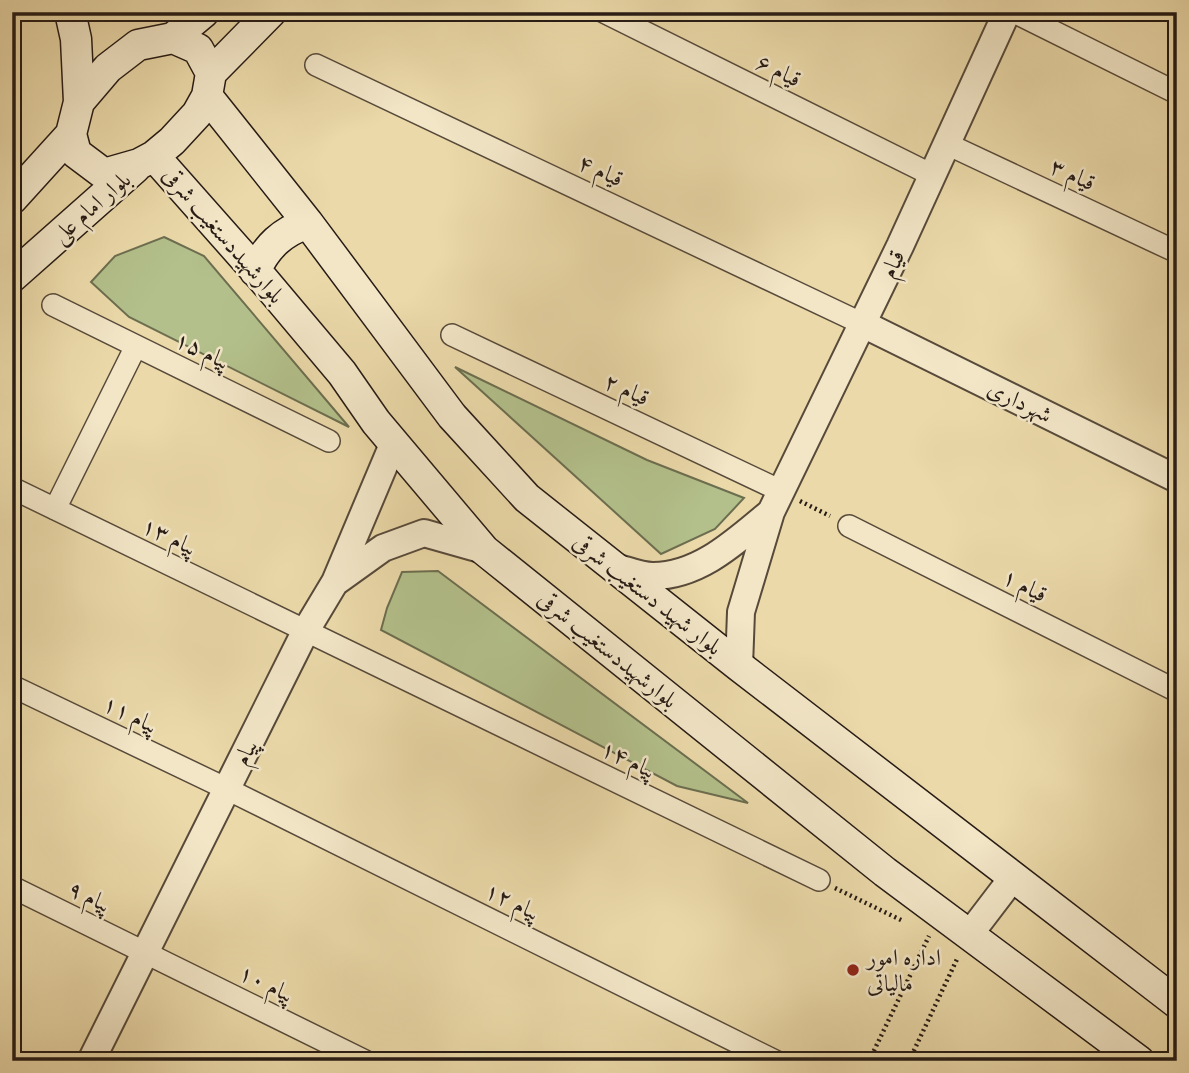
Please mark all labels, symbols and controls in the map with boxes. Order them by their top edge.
street label: قیام ۶ [749,48,806,98]
street label: قیام ۴ [571,148,628,198]
street label: قیام ۳ [1043,152,1100,202]
street label: بلوارشهیددستغیب شرقی [156,162,290,310]
street label: بلوار امام علی [46,166,140,253]
street label: قیام [874,246,916,285]
street label: پيام ۱۵ [168,326,235,381]
street label: قیام ۲ [597,367,654,417]
street label: شهرداری [983,374,1056,429]
street label: پیام ۱۳ [135,512,202,567]
street label: بلوار شهید دستغیب شرقی [567,528,728,663]
street label: قیام ۱ [995,563,1052,613]
street label: بلوارشهیددستغیب شرقی [531,585,683,716]
street label: پیام ۱۱ [96,690,163,745]
street label: پیام [228,734,269,773]
street label: پیام ۱۴ [594,735,661,790]
street label: پیام ۹ [61,875,116,924]
street label: پیام ۱۲ [478,877,545,932]
place label: اداره امور مالیاتی [865,944,941,997]
street label: پیام ۱۰ [232,959,299,1014]
marker: اداره امور مالیاتی [845,962,861,978]

